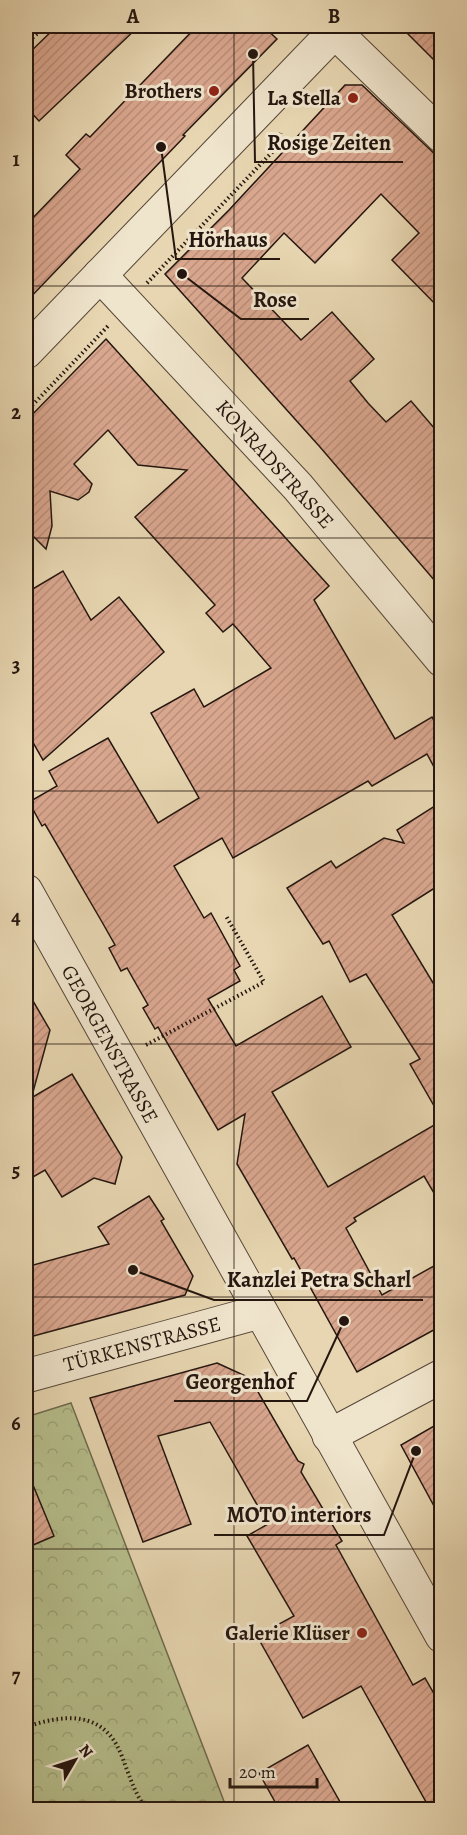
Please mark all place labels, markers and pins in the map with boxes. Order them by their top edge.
place label: Brothers [124,77,202,105]
marker: Brothers [207,84,221,98]
place label: La Stella [267,84,342,112]
marker: La Stella [346,91,360,105]
callout: Rosige Zeiten [255,122,403,162]
callout: Hörhaus [176,219,280,259]
callout: Rose [241,279,309,319]
callout: Kanzlei Petra Scharl [214,1260,423,1300]
callout: Georgenhof [174,1361,307,1401]
callout: MOTO interiors [214,1495,384,1535]
place label: Galerie Klüser [225,1619,350,1647]
marker: Galerie Klüser [355,1626,369,1640]

